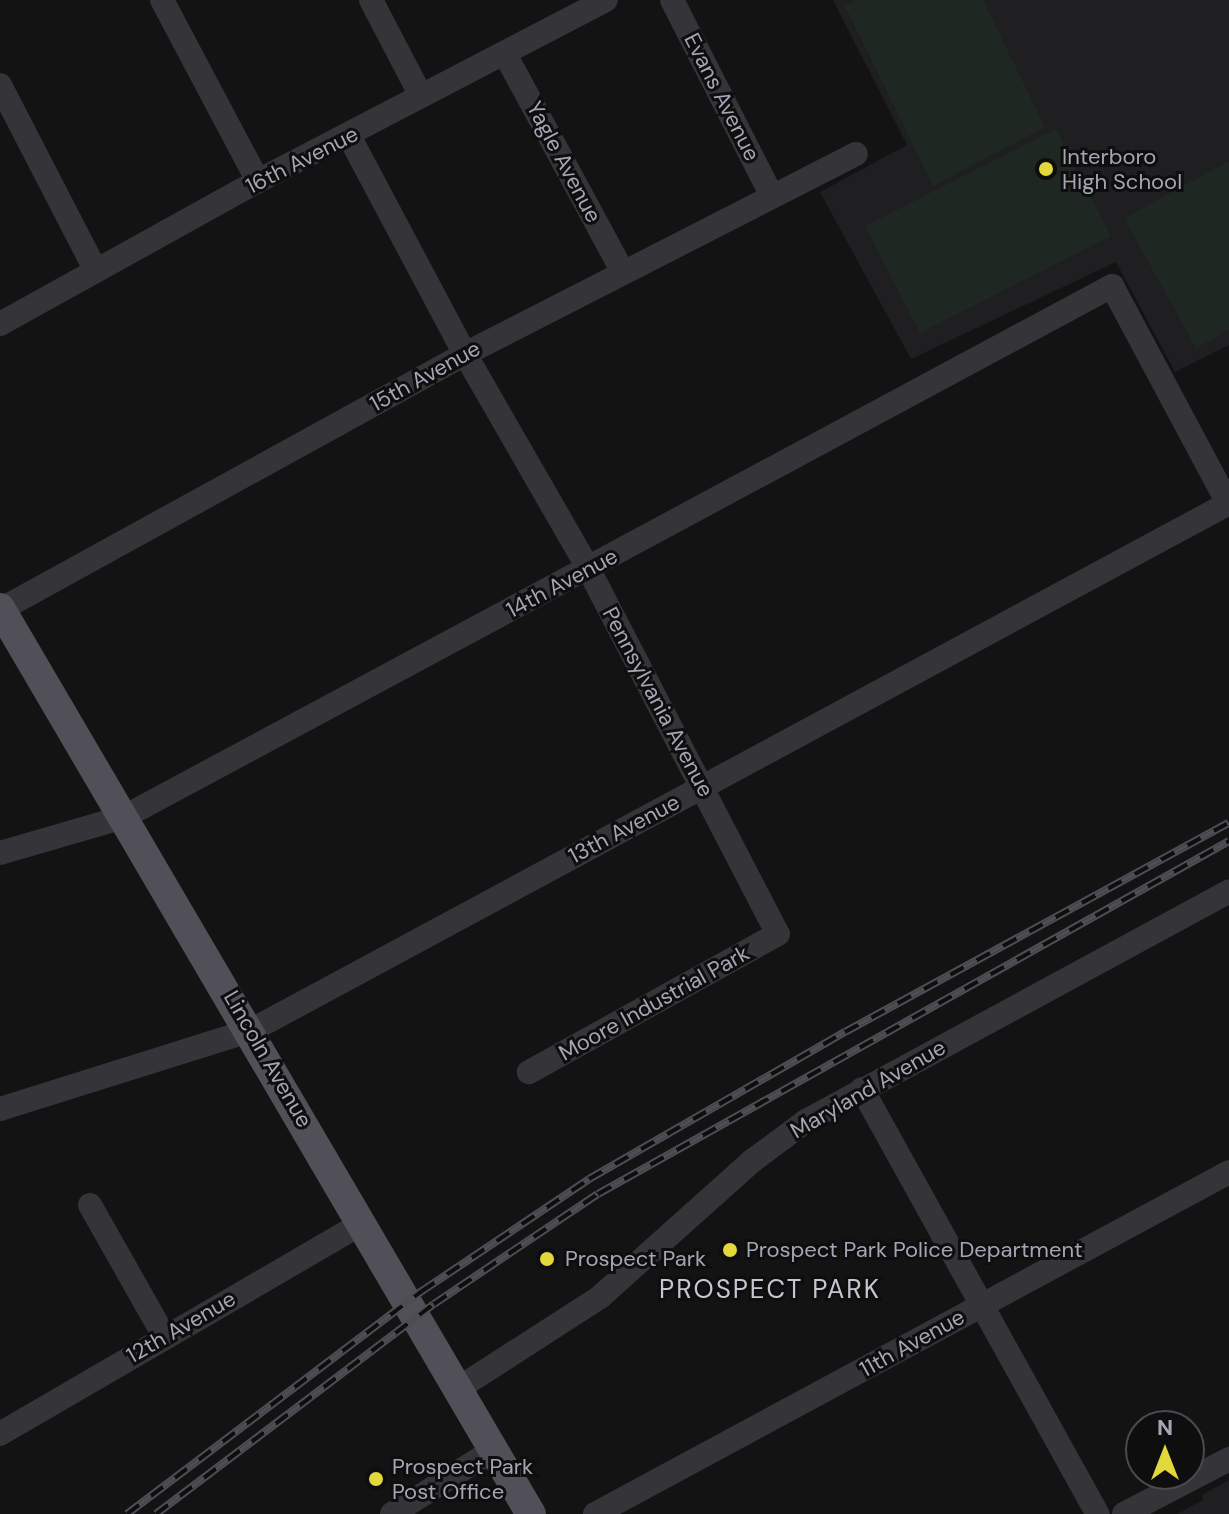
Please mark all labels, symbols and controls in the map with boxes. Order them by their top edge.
street label: Evans Avenue [679,29,765,165]
street label: Yagle Avenue [521,97,607,227]
street label: 16th Avenue [241,120,363,200]
place label: Interboro High School [1062,143,1182,194]
marker: Interboro High School [1037,160,1055,178]
street label: 15th Avenue [365,335,485,417]
street label: 14th Avenue [502,543,622,623]
street label: Pennsylvania Avenue [597,603,719,801]
street label: 13th Avenue [564,789,684,869]
street label: Moore Industrial Park [554,940,754,1066]
street label: Lincoln Avenue [218,986,318,1132]
street label: Maryland Avenue [786,1034,950,1144]
place label: Prospect Park Police Department [746,1237,1083,1263]
marker: Prospect Park Police Department [721,1241,739,1259]
place label: Prospect Park [565,1246,706,1272]
marker: Prospect Park [536,1248,558,1270]
district label: PROSPECT PARK [659,1274,881,1306]
street label: 12th Avenue [122,1285,240,1369]
street label: 11th Avenue [855,1303,969,1383]
north arrow [1125,1410,1205,1490]
text: N [1157,1413,1173,1442]
place label: Prospect Park Post Office [392,1453,533,1504]
marker: Prospect Park Post Office [367,1470,385,1488]

